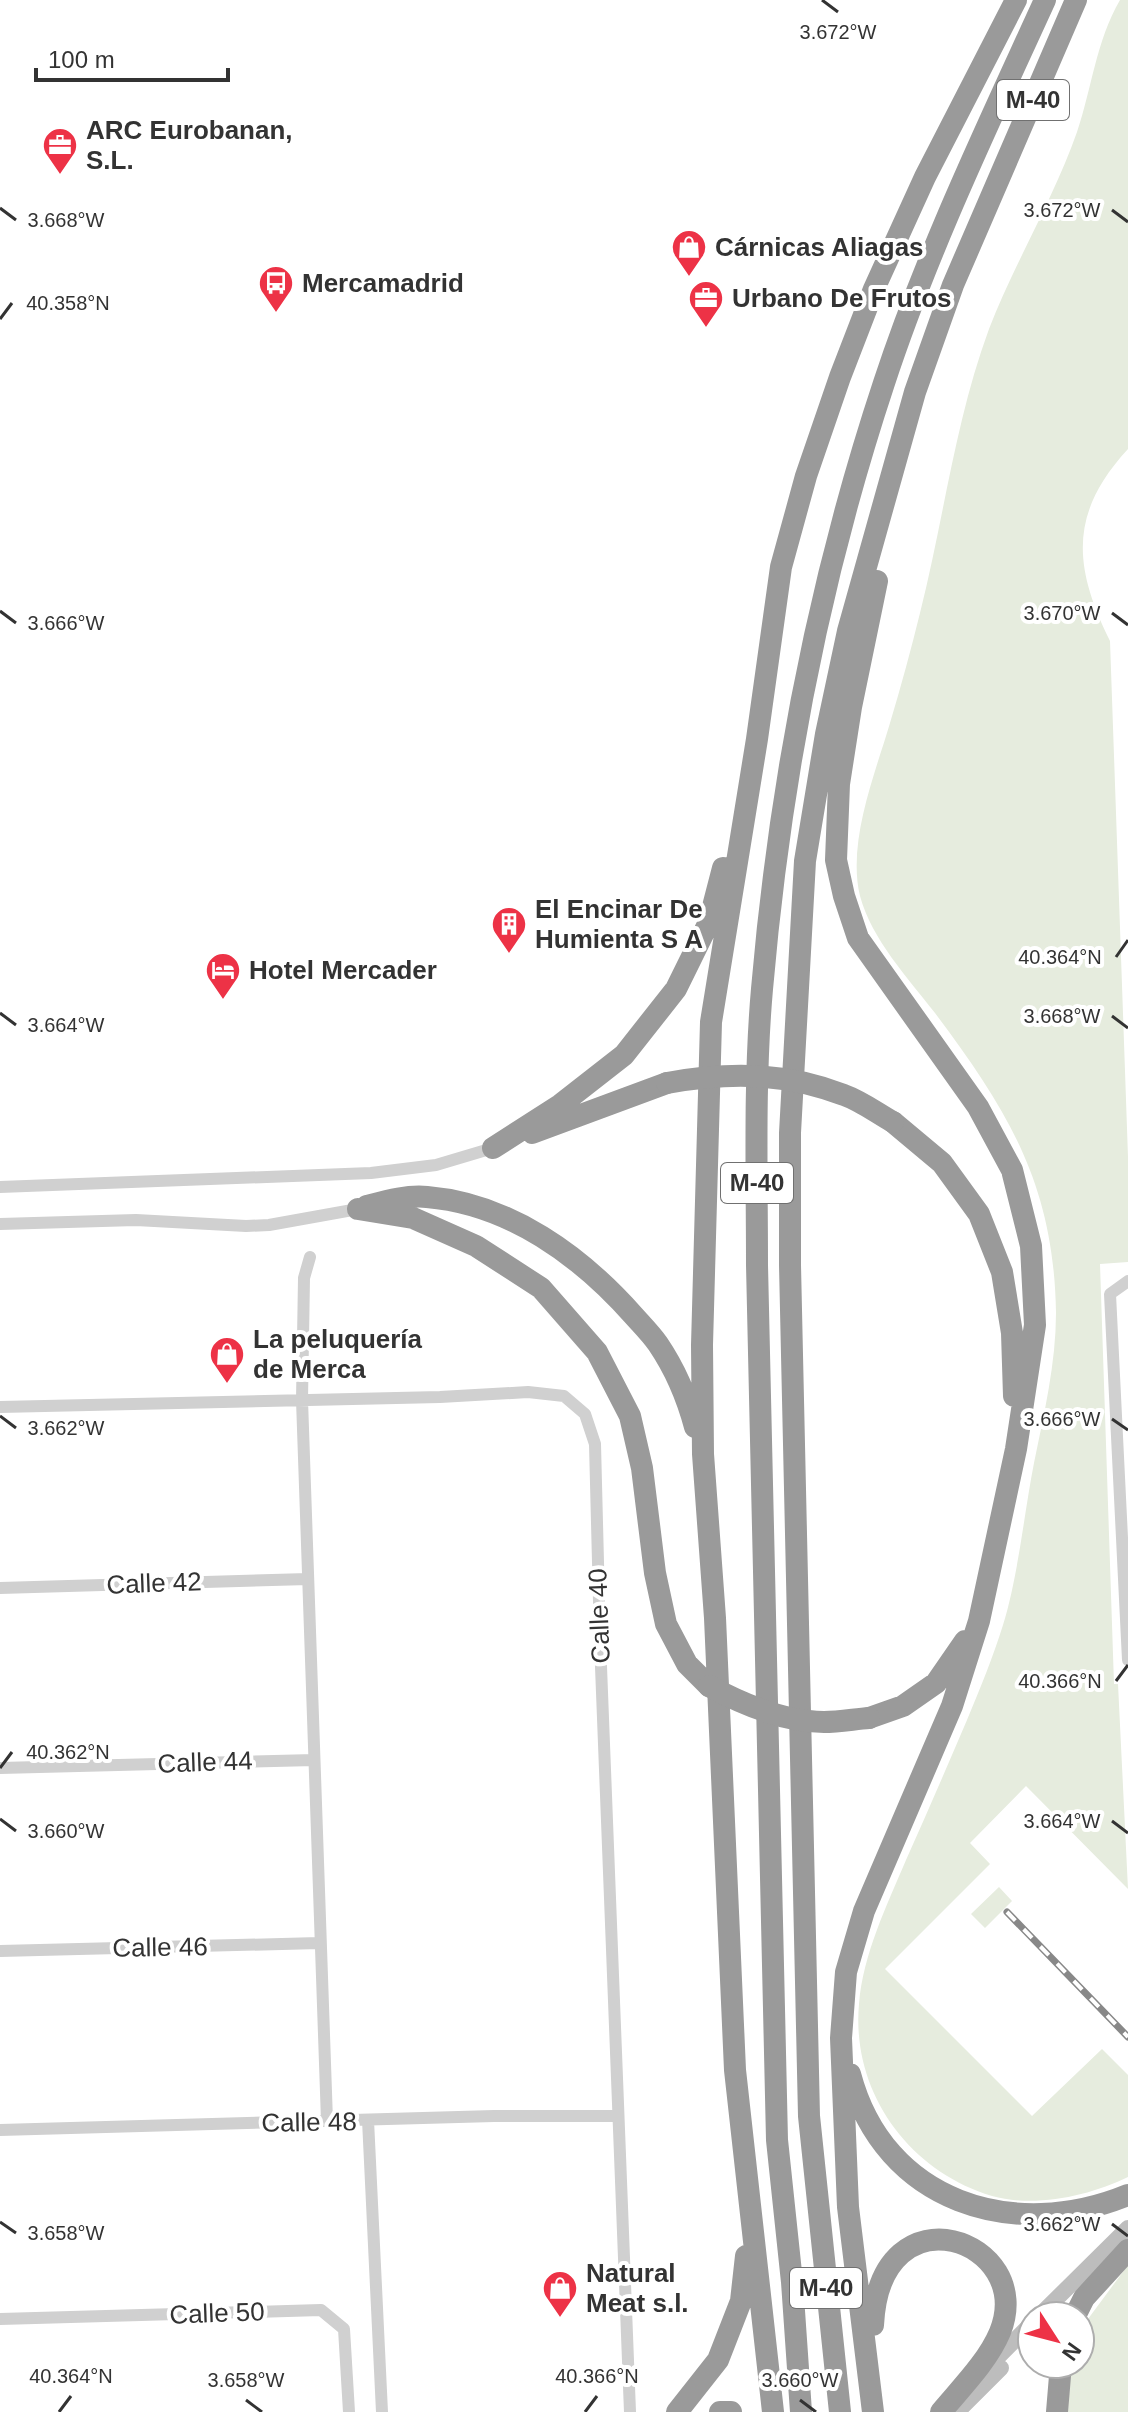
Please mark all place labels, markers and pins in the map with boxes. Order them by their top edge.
place label: ARC Eurobanan, S.L. [86,115,293,175]
office icon: ARC Eurobanan, S.L. [41,126,79,176]
shop icon: Cárnicas Aliagas [670,228,708,278]
place label: Cárnicas Aliagas [715,232,924,262]
bus stop icon: Mercamadrid [257,264,295,314]
place label: Mercamadrid [302,268,464,298]
office icon: Urbano De Frutos [687,279,725,329]
place label: Urbano De Frutos [732,283,952,313]
place label: El Encinar De Humienta S A [535,894,703,954]
building icon: El Encinar De Humienta S A [490,905,528,955]
hotel icon: Hotel Mercader [204,951,242,1001]
place label: Hotel Mercader [249,955,437,985]
place label: La peluquería de Merca [253,1324,423,1384]
shop icon: La peluquería de Merca [208,1335,246,1385]
place label: Natural Meat s.l. [586,2258,689,2318]
shop icon: Natural Meat s.l. [541,2269,579,2319]

